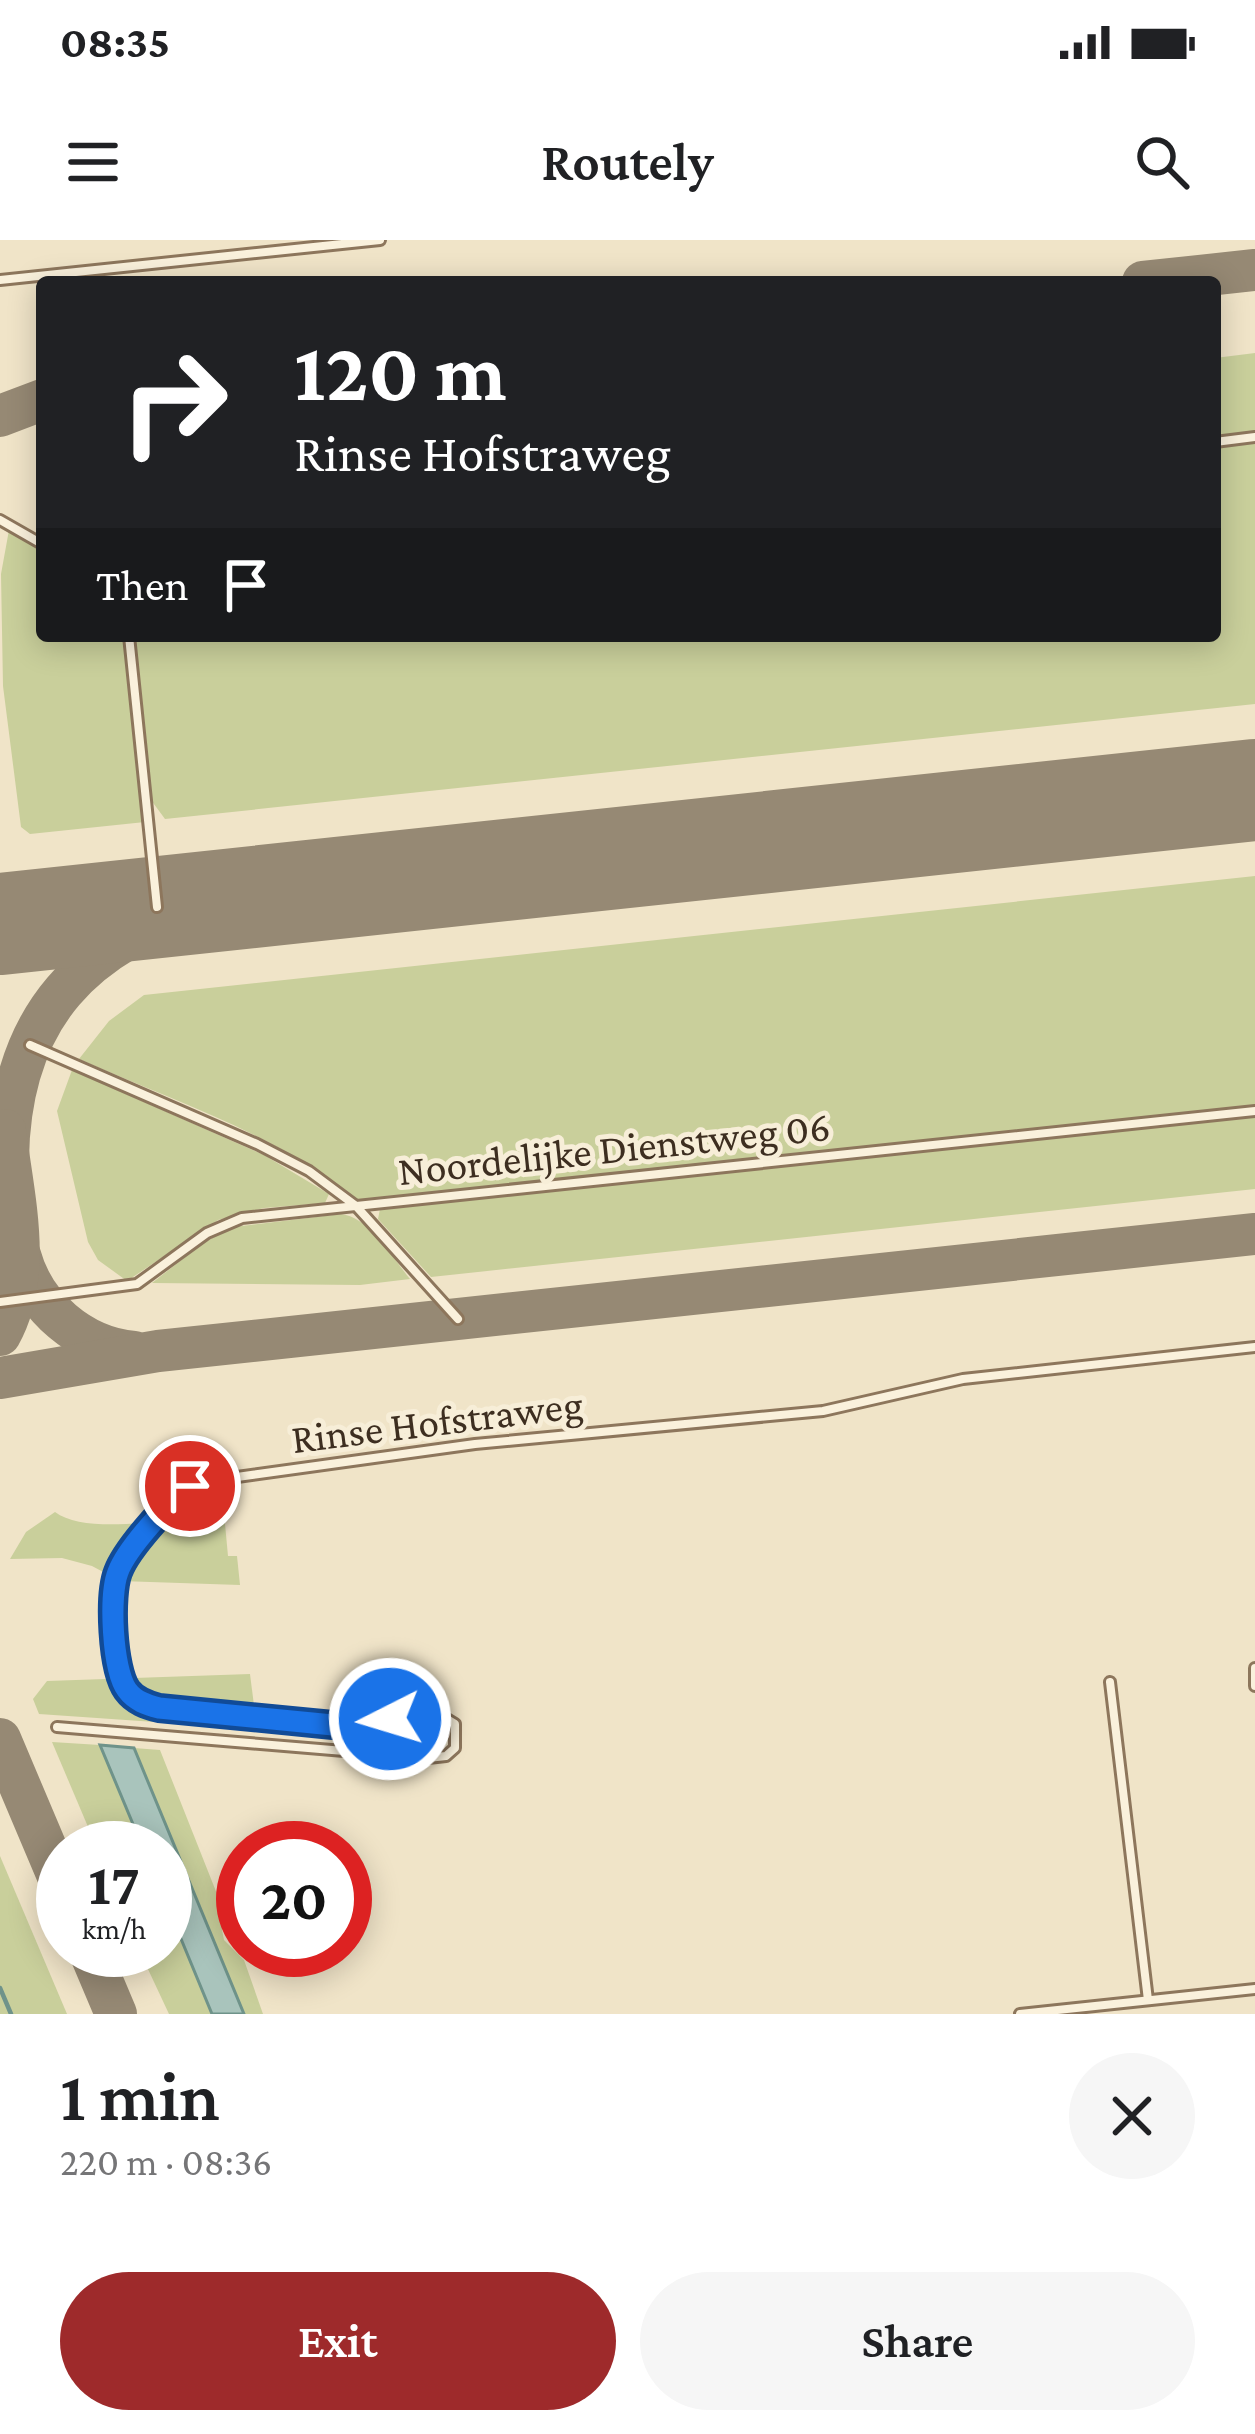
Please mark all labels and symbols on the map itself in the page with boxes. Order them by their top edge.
street label: Noordelijke Dienstweg 06 [396,1102,833,1195]
street label: Rinse Hofstraweg [289,1380,585,1462]
pin [139,1435,241,1537]
position arrow [327,1656,453,1782]
speed limit sign: 20 [216,1821,372,1977]

